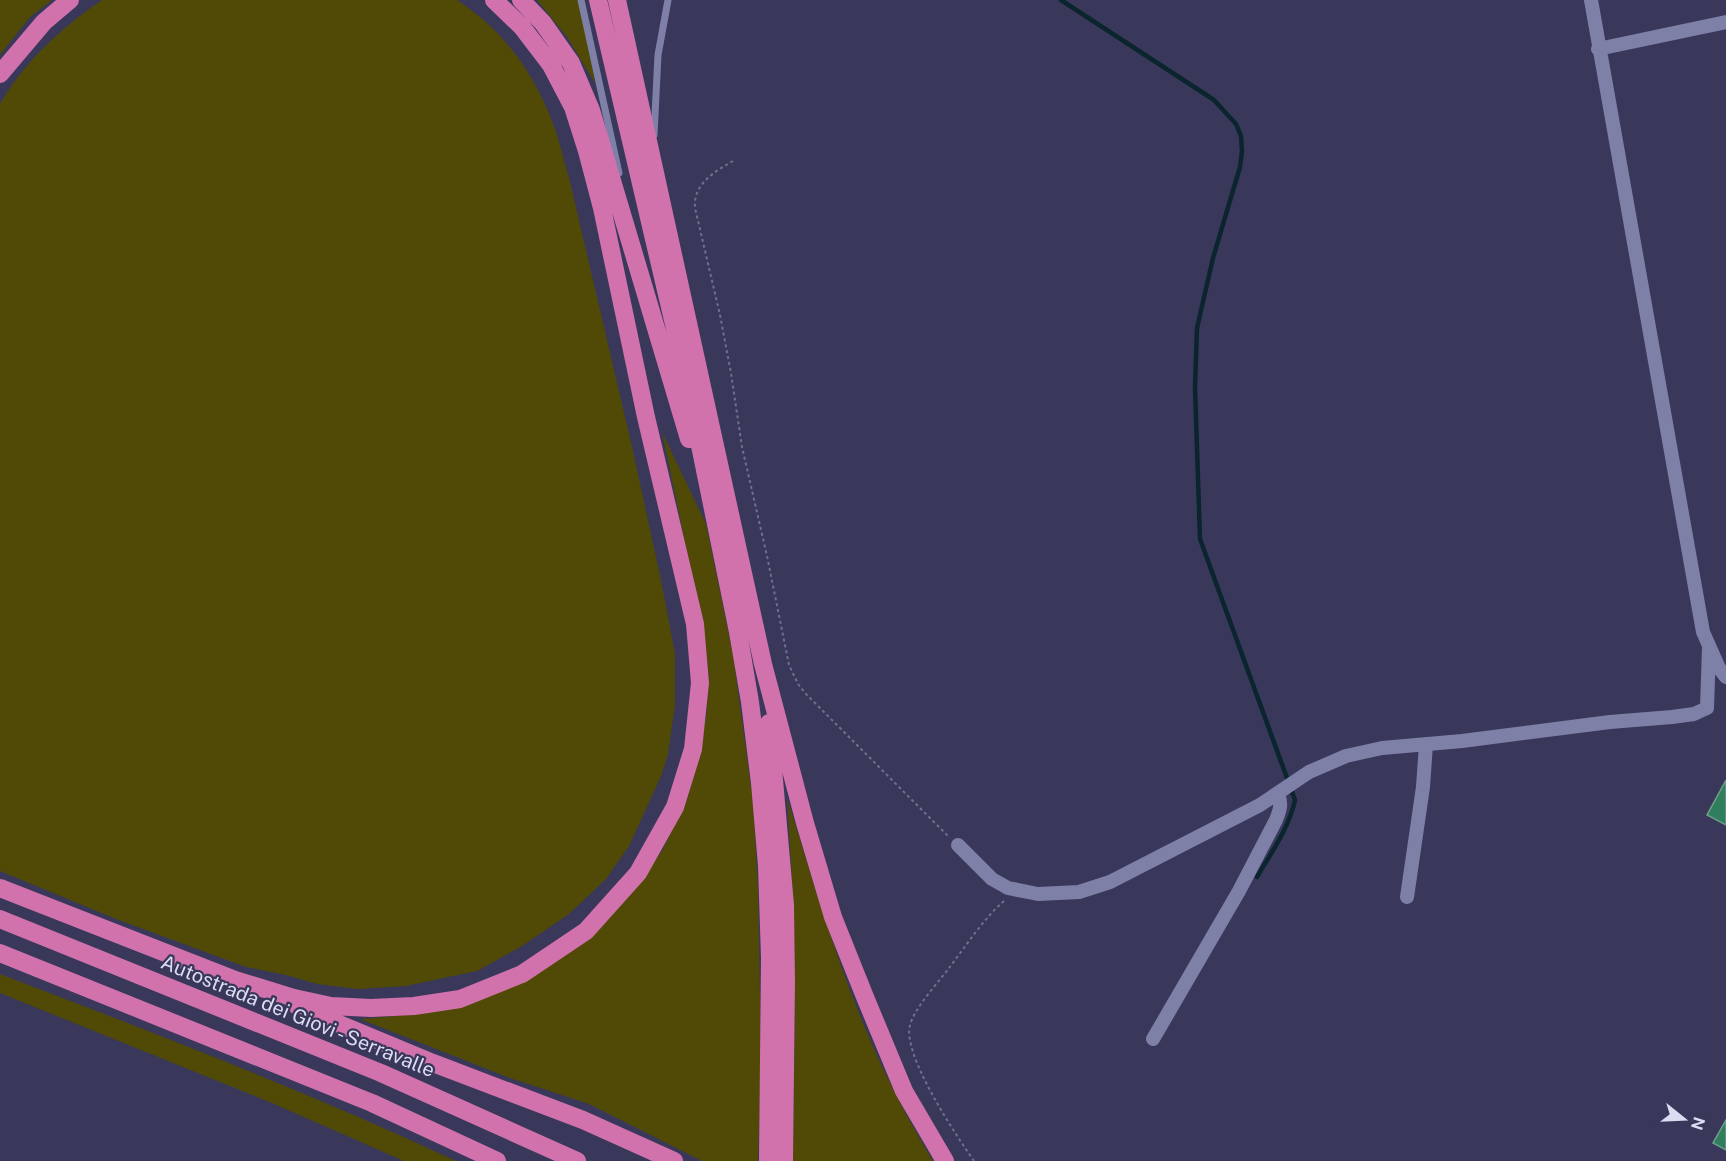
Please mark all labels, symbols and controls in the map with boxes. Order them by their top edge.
street label: Autostrada dei Giovi - Serravalle [158,950,438,1082]
north arrow [1654,1089,1714,1149]
text: N [1687,1115,1709,1132]

